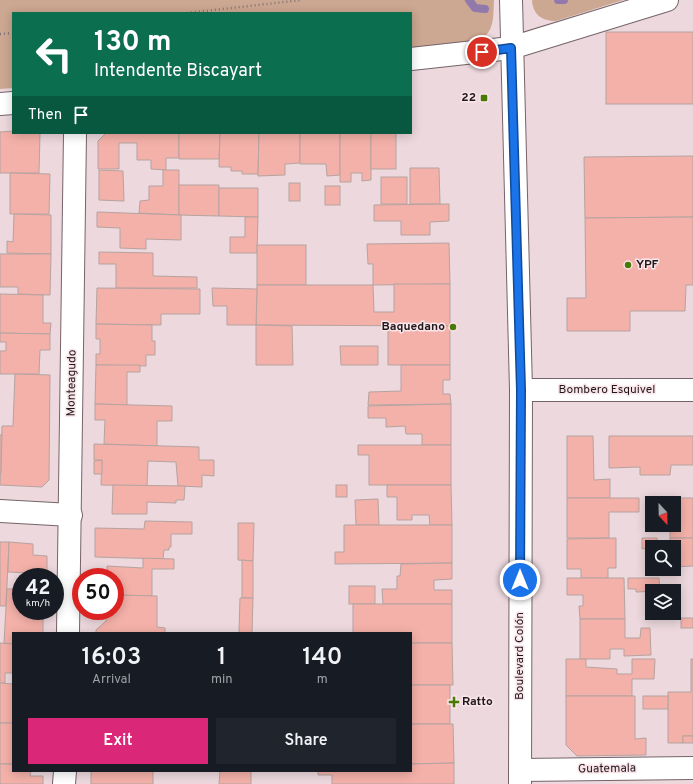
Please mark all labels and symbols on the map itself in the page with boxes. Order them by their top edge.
pin [465,35,499,69]
place label: 22 [461,90,476,106]
marker: 22 [479,93,489,103]
place label: YPF [636,257,659,273]
marker: YPF [623,260,633,270]
place label: Baquedano [381,319,445,335]
marker: Baquedano [448,322,458,332]
street label: Monteagudo [63,349,81,417]
street label: Bombero Esquivel [559,382,655,398]
north arrow [645,496,681,532]
position arrow [499,559,541,601]
speed limit sign: 50 [72,568,124,620]
street label: Boulevard Colón [512,612,528,700]
place label: Ratto [462,694,493,710]
marker: Ratto [449,697,459,707]
street label: Guatemala [578,760,636,778]

